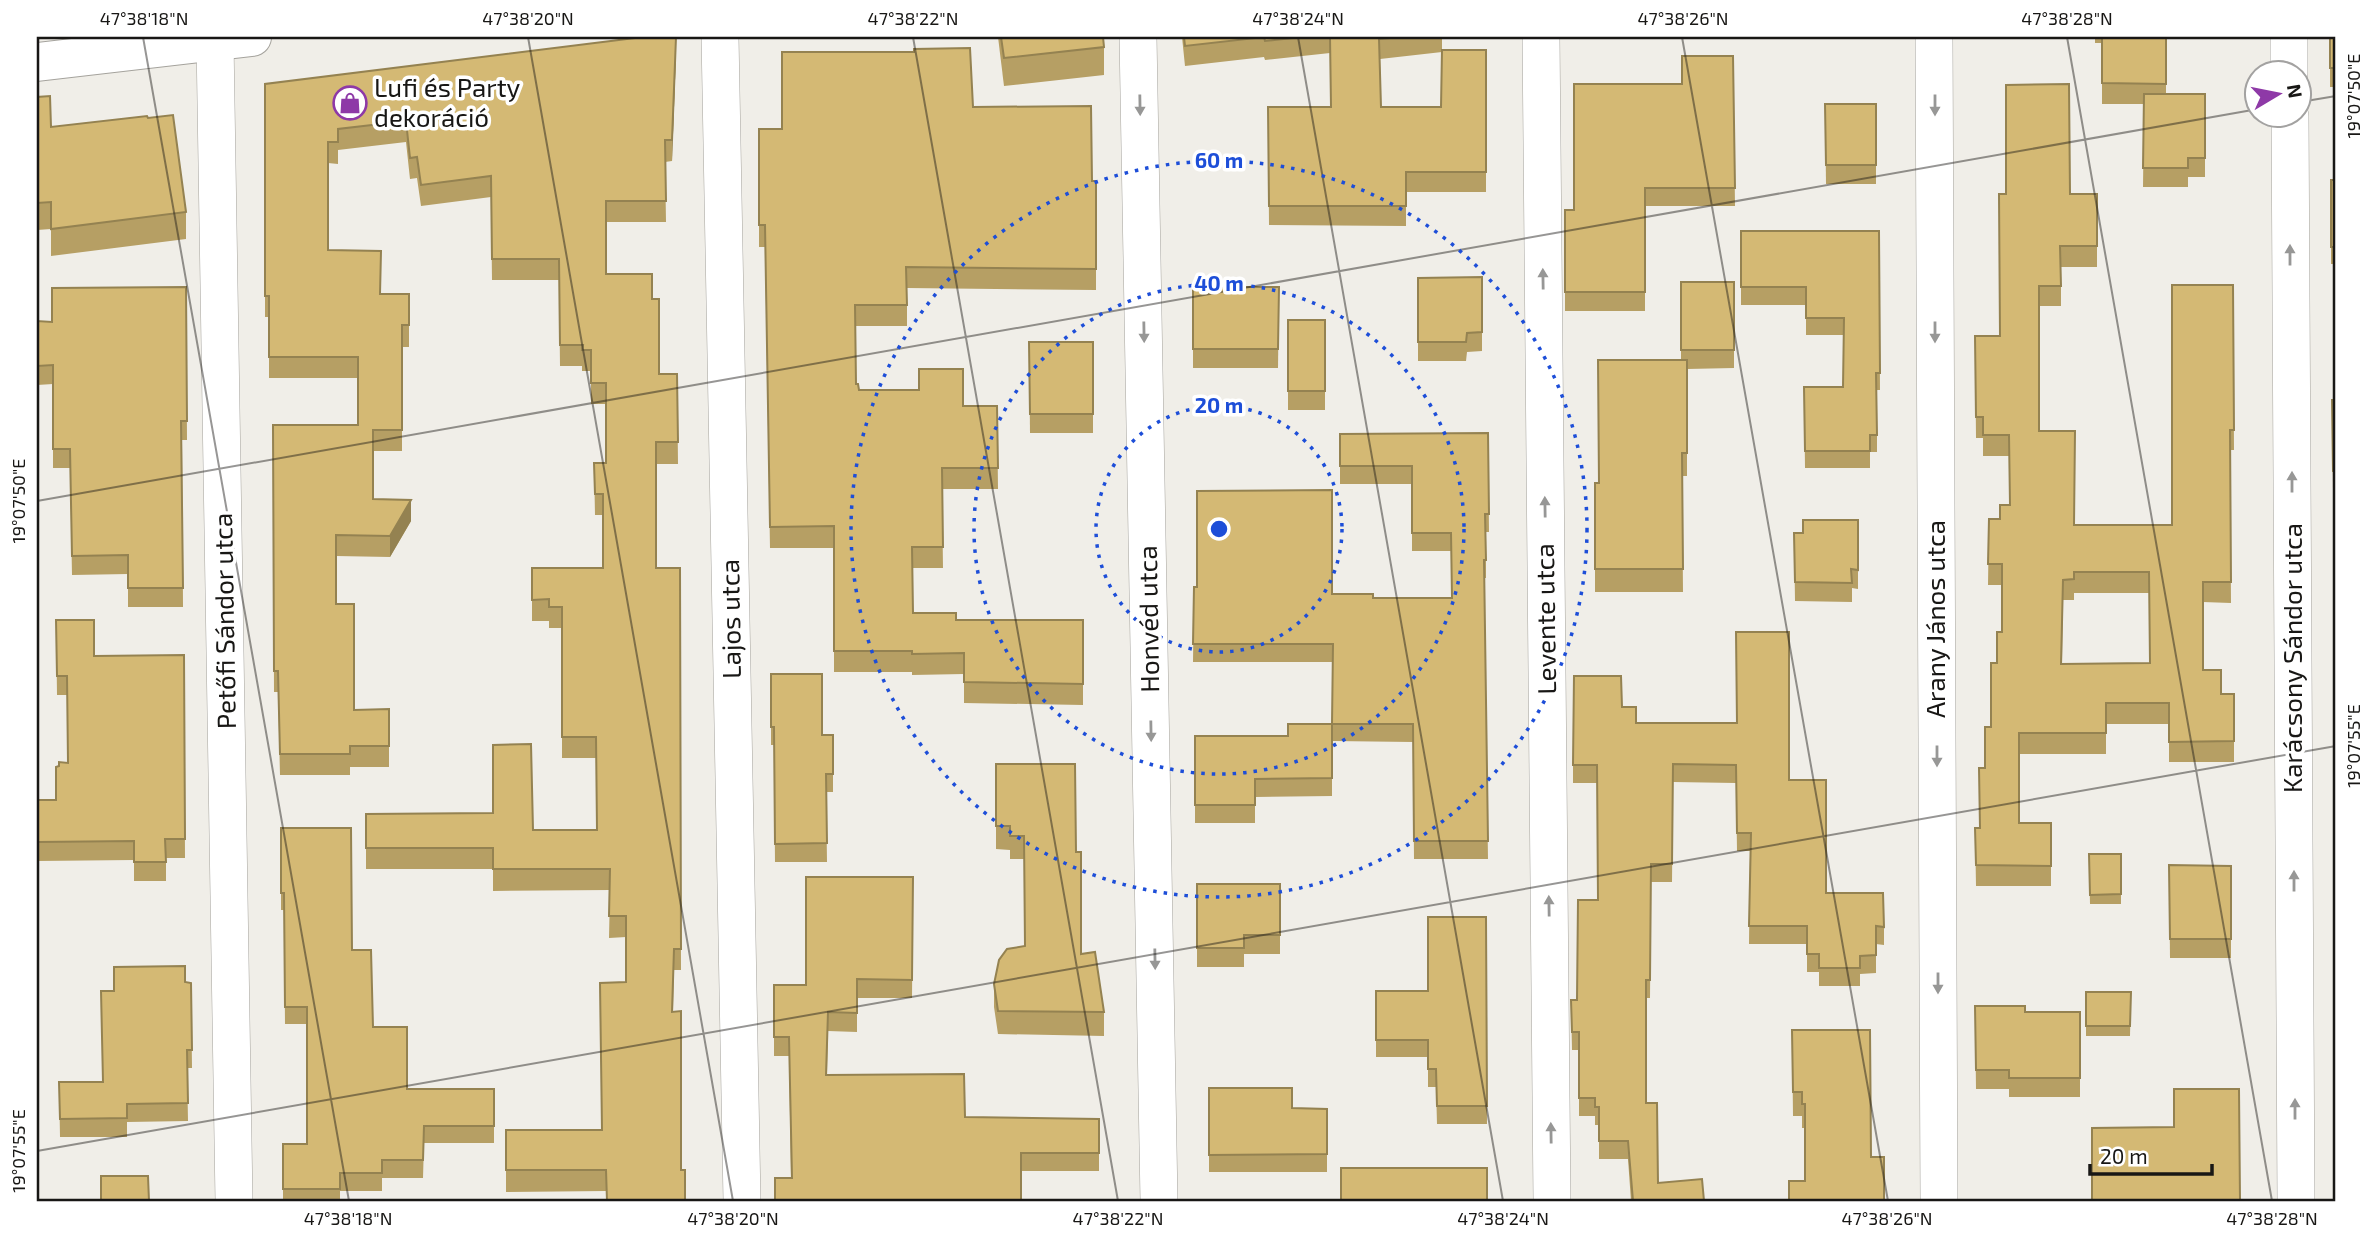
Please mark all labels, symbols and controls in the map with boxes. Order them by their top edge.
text: 47°38'18"N [100,7,188,29]
text: 47°38'20"N [482,7,574,29]
text: 47°38'22"N [868,7,958,29]
text: 47°38'24"N [1252,7,1344,29]
text: 47°38'26"N [1638,7,1728,29]
text: 47°38'28"N [2021,7,2113,29]
text: 19°07'50"E [2342,54,2364,138]
north arrow [2244,60,2314,130]
place label: Lufi és Party dekoráció [374,71,521,132]
text: N [2283,82,2308,100]
shop icon: Lufi és Party dekoráció [331,84,369,122]
one-way arrow [1134,94,1145,116]
one-way arrow [1929,94,1941,116]
text: 60 m [1195,147,1243,172]
one-way arrow [2284,243,2296,265]
one-way arrow [1537,268,1549,290]
text: 40 m [1194,270,1244,295]
one-way arrow [1138,322,1150,344]
one-way arrow [1929,322,1941,344]
text: 20 m [1195,392,1243,417]
text: 19°07'50"E [7,459,29,543]
one-way arrow [2286,471,2298,493]
one-way arrow [1539,495,1551,517]
street label: Petőfi Sándor utca [206,513,241,729]
centre of rings [1207,517,1231,541]
street label: Arany János utca [1919,520,1950,718]
street label: Karácsony Sándor utca [2276,523,2307,793]
street label: Levente utca [1528,543,1561,695]
street label: Honvéd utca [1131,545,1164,693]
street label: Lajos utca [713,559,746,679]
text: 19°07'55"E [2342,704,2364,788]
one-way arrow [1145,721,1157,743]
one-way arrow [1931,745,1943,767]
one-way arrow [2288,870,2300,892]
one-way arrow [1543,894,1555,916]
one-way arrow [1149,948,1161,970]
one-way arrow [1932,973,1944,995]
one-way arrow [2289,1097,2301,1119]
text: 19°07'55"E [7,1109,29,1193]
one-way arrow [1545,1122,1557,1144]
scale bar [2090,1133,2212,1177]
text: 20 m [2100,1143,2148,1168]
text: 47°38'18"N [304,1207,392,1229]
text: 47°38'20"N [687,1207,779,1229]
text: 47°38'22"N [1073,1207,1163,1229]
text: 47°38'24"N [1457,1207,1549,1229]
text: 47°38'26"N [1842,1207,1932,1229]
text: 47°38'28"N [2226,1207,2318,1229]

